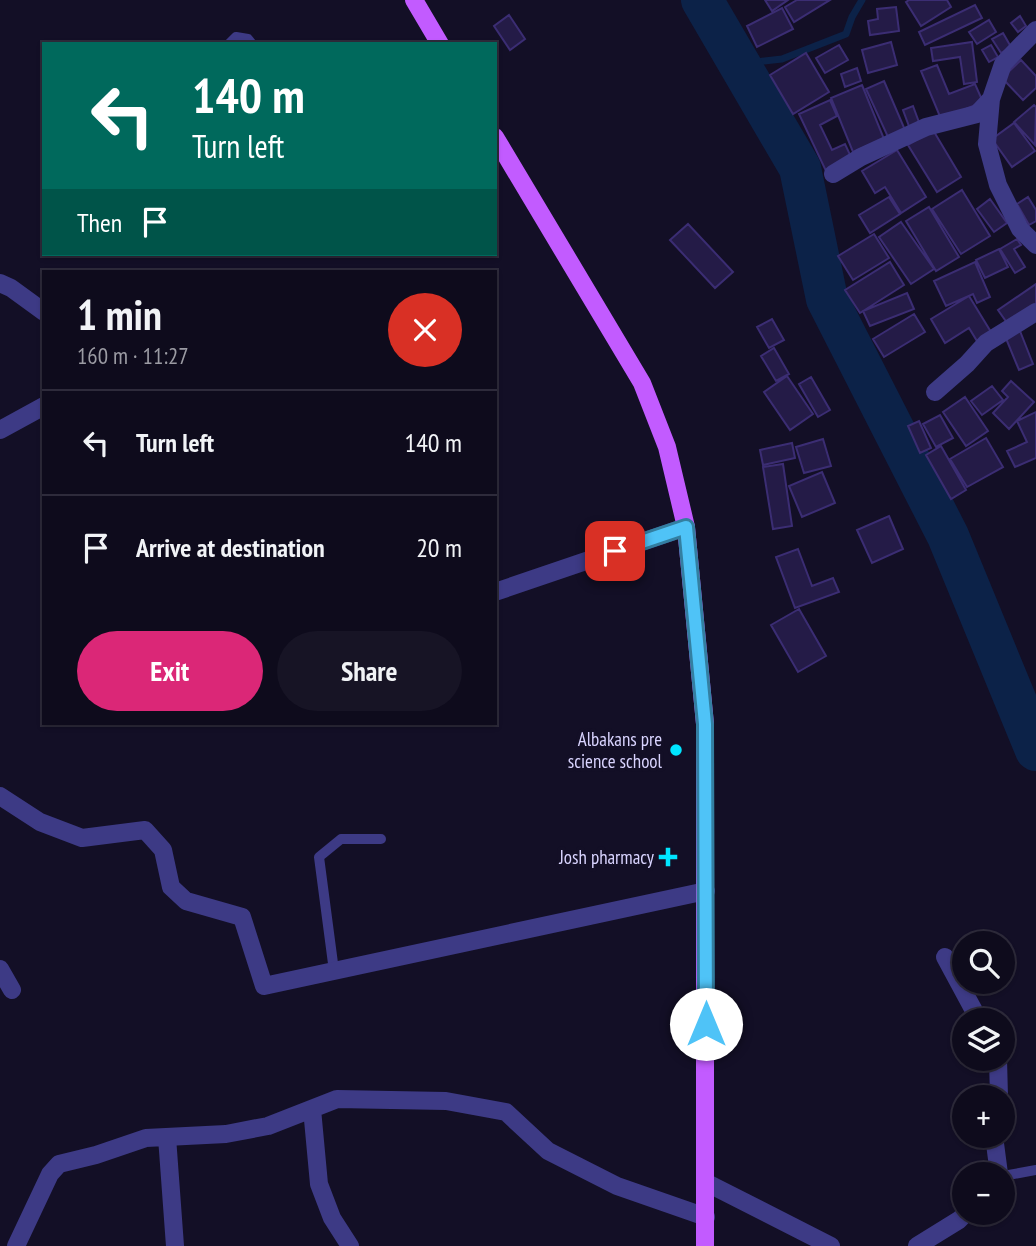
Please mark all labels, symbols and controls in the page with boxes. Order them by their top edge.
text: 140 m [192,63,305,127]
icon: left [77,70,168,161]
text: Turn left [192,125,284,167]
icon: arrive [136,203,174,241]
text: Then [77,206,122,239]
text: 1 min [77,287,162,342]
button: close [388,293,462,367]
text: 160 m · 11:27 [77,341,189,370]
icon: left [77,424,115,462]
text: Turn left [136,426,214,459]
text: 140 m [404,426,462,459]
pin [585,521,645,581]
icon: arrive [77,529,115,567]
text: Arrive at destination [136,531,325,564]
text: 20 m [416,531,462,564]
icon: arrive [596,532,634,570]
button: Exit [77,631,263,711]
button: Share [277,631,462,711]
place label: Albakans pre science school [568,727,663,773]
marker: Albakans pre science school [668,742,684,758]
place label: Josh pharmacy [558,845,655,869]
marker: Josh pharmacy [660,849,676,865]
map controls [952,931,1015,1225]
button: search [952,931,1015,994]
position arrow [669,987,743,1061]
button: layers [952,1008,1015,1071]
button: + [952,1085,1015,1148]
button: − [952,1162,1015,1225]

